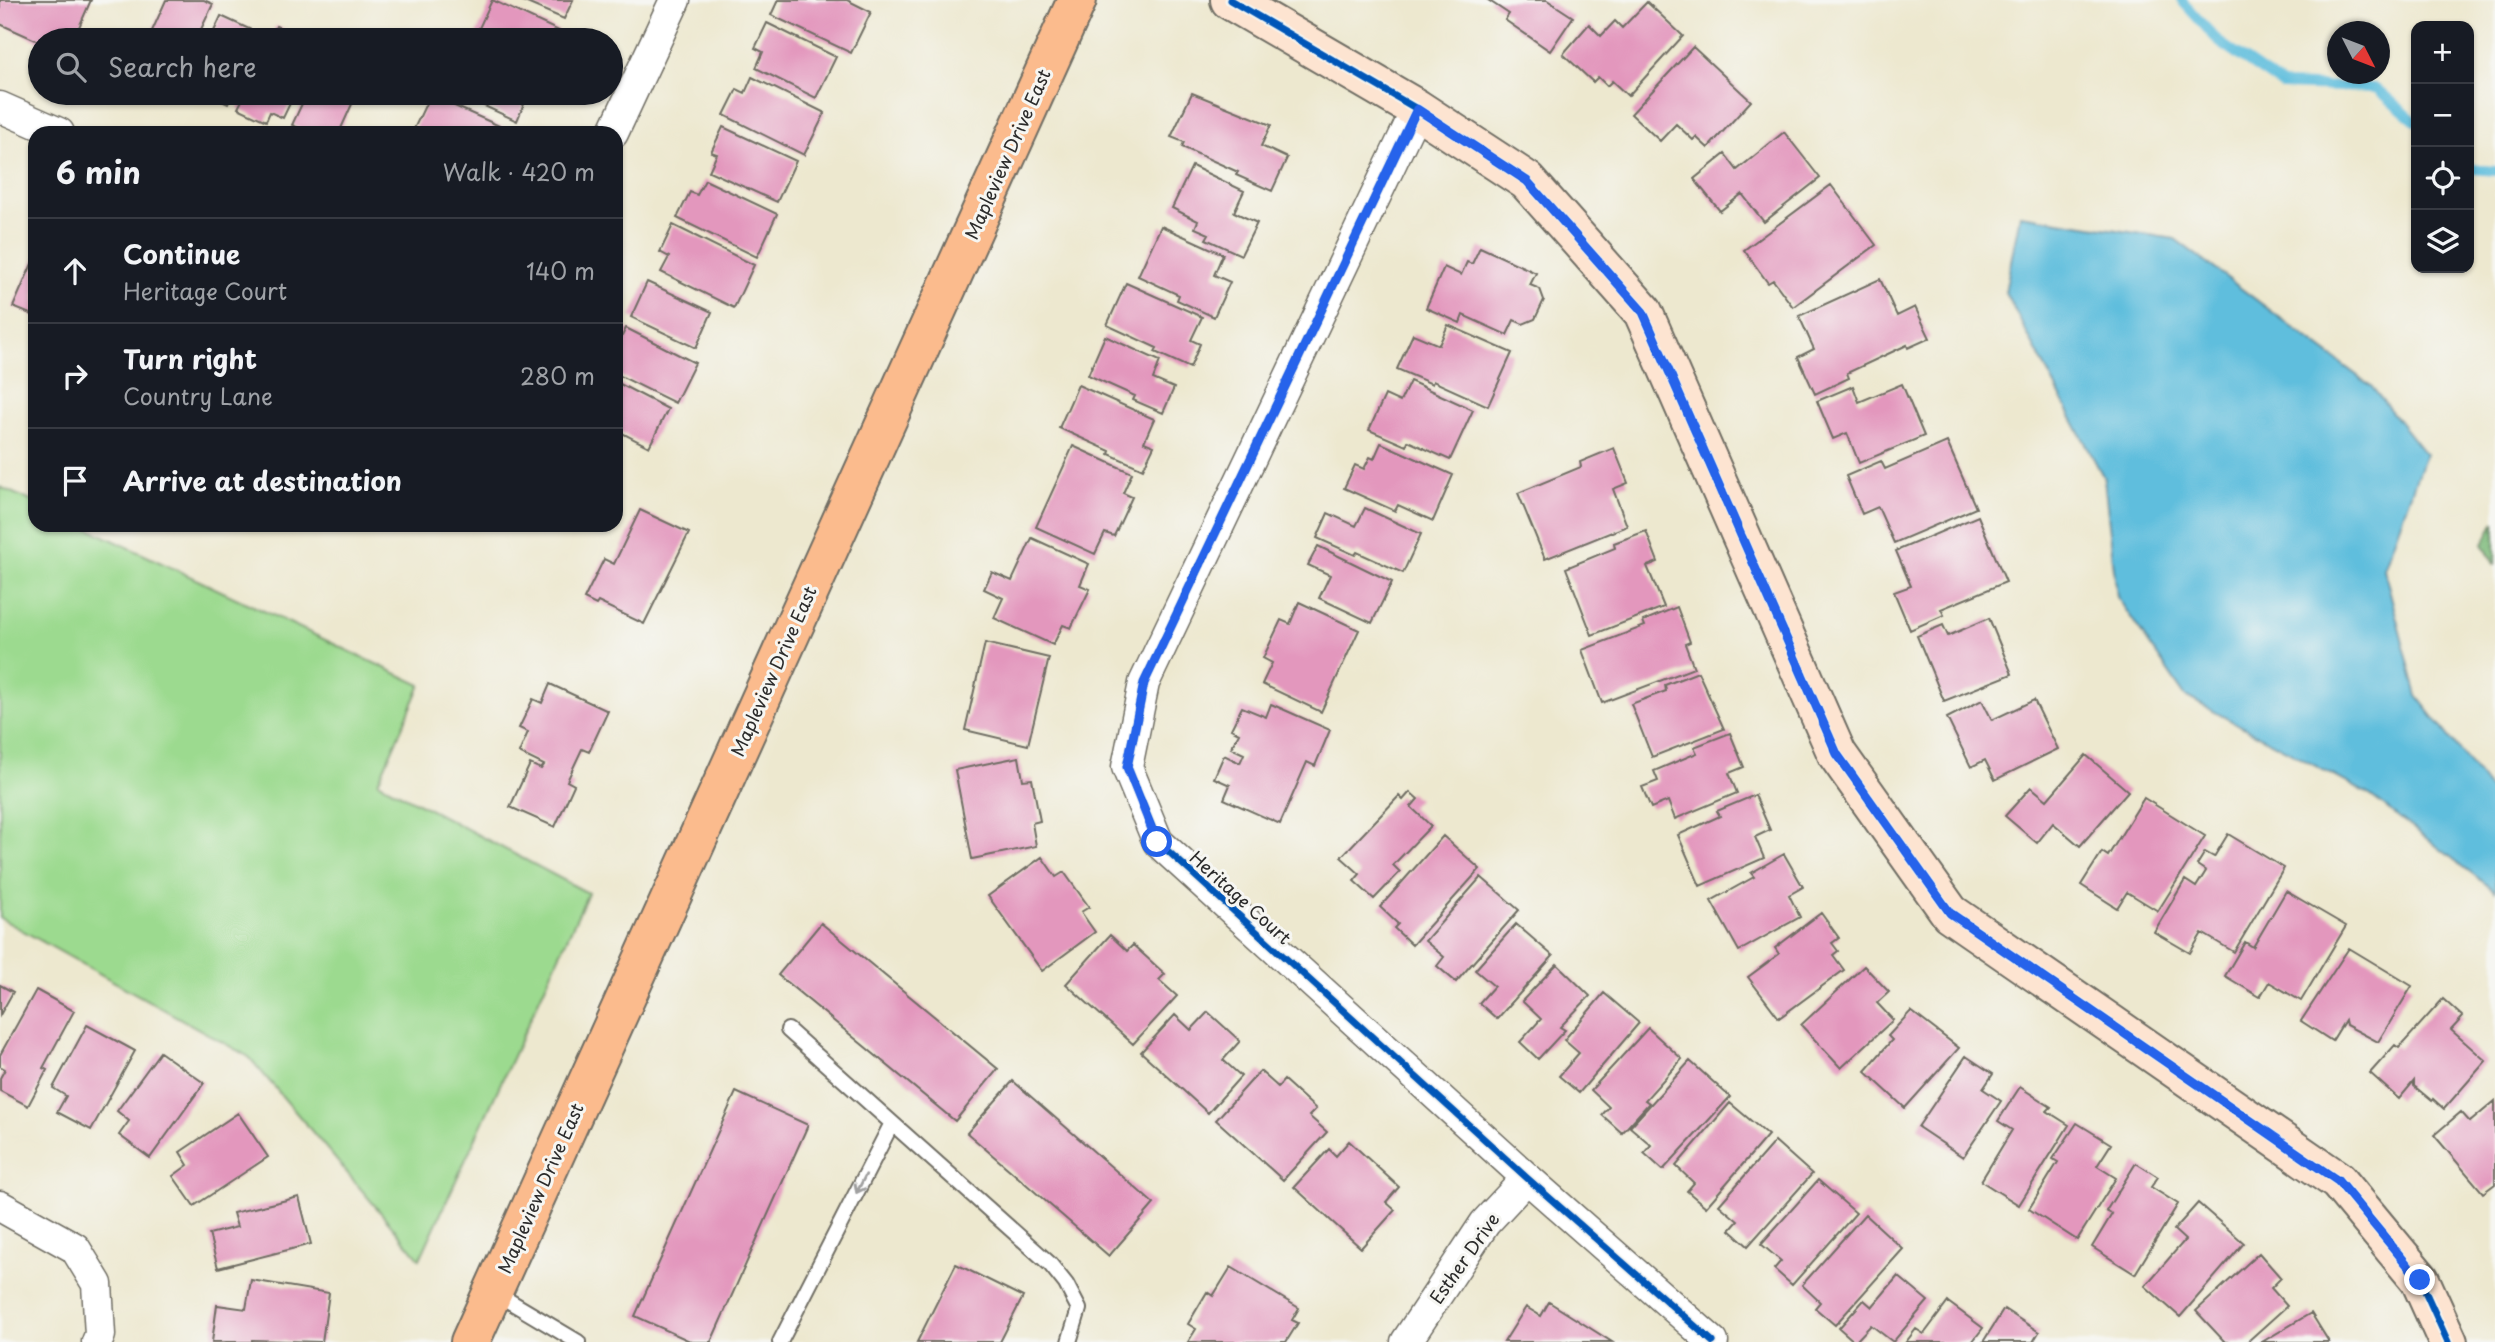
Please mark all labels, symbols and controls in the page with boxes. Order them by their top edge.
north arrow [2327,21,2390,84]
map controls [2411,21,2474,273]
button: + [2411,21,2474,84]
search box [28,28,623,105]
text: Search here [108,47,257,86]
icon: search [52,48,90,86]
street label: Mapleview Drive East [957,64,1057,244]
button: − [2411,84,2474,147]
button: locate [2411,147,2474,210]
text: 6 min [56,149,141,194]
text: Walk · 420 m [443,154,595,189]
button: layers [2411,210,2474,273]
text: Continue [123,234,240,273]
icon: ahead [56,252,94,290]
text: 140 m [526,253,595,288]
text: Heritage Court [123,273,287,308]
text: Turn right [123,339,257,378]
icon: right [56,357,94,395]
text: 280 m [520,358,595,393]
text: Country Lane [123,378,273,413]
text: Arrive at destination [123,461,402,500]
icon: arrive [56,462,94,500]
street label: Mapleview Drive East [723,581,823,761]
route start [1141,826,1172,857]
street label: Heritage Court [1184,844,1298,950]
street label: Mapleview Drive East [490,1098,590,1278]
one-way arrow [854,1173,867,1194]
street label: Esther Drive [1423,1207,1505,1309]
route end [2404,1264,2435,1295]

